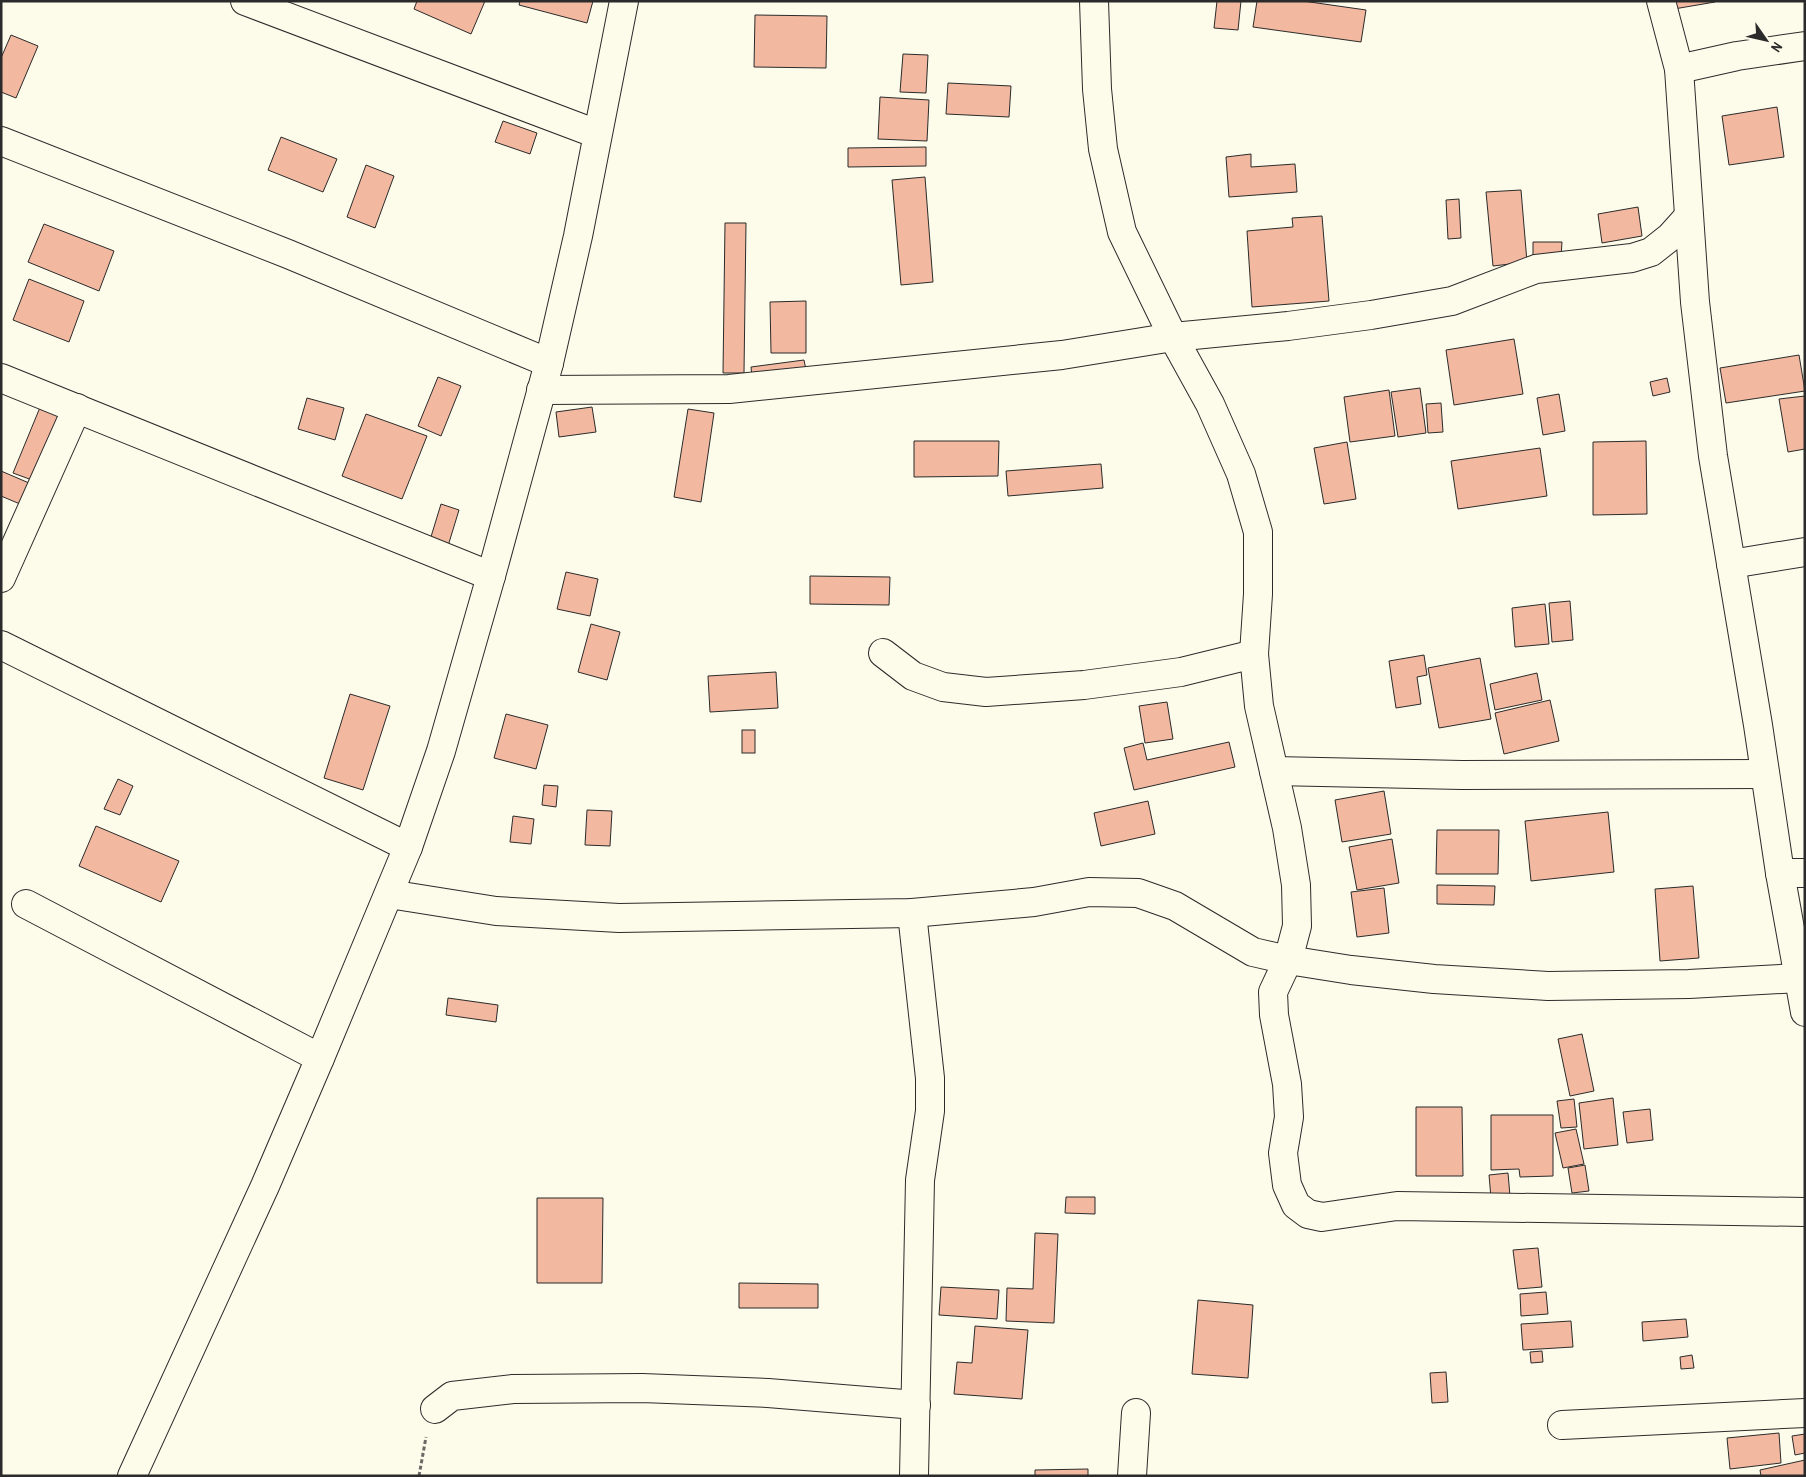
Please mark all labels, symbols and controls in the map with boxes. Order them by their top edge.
north arrow [1741,15,1791,65]
text: N [1767,39,1787,56]

